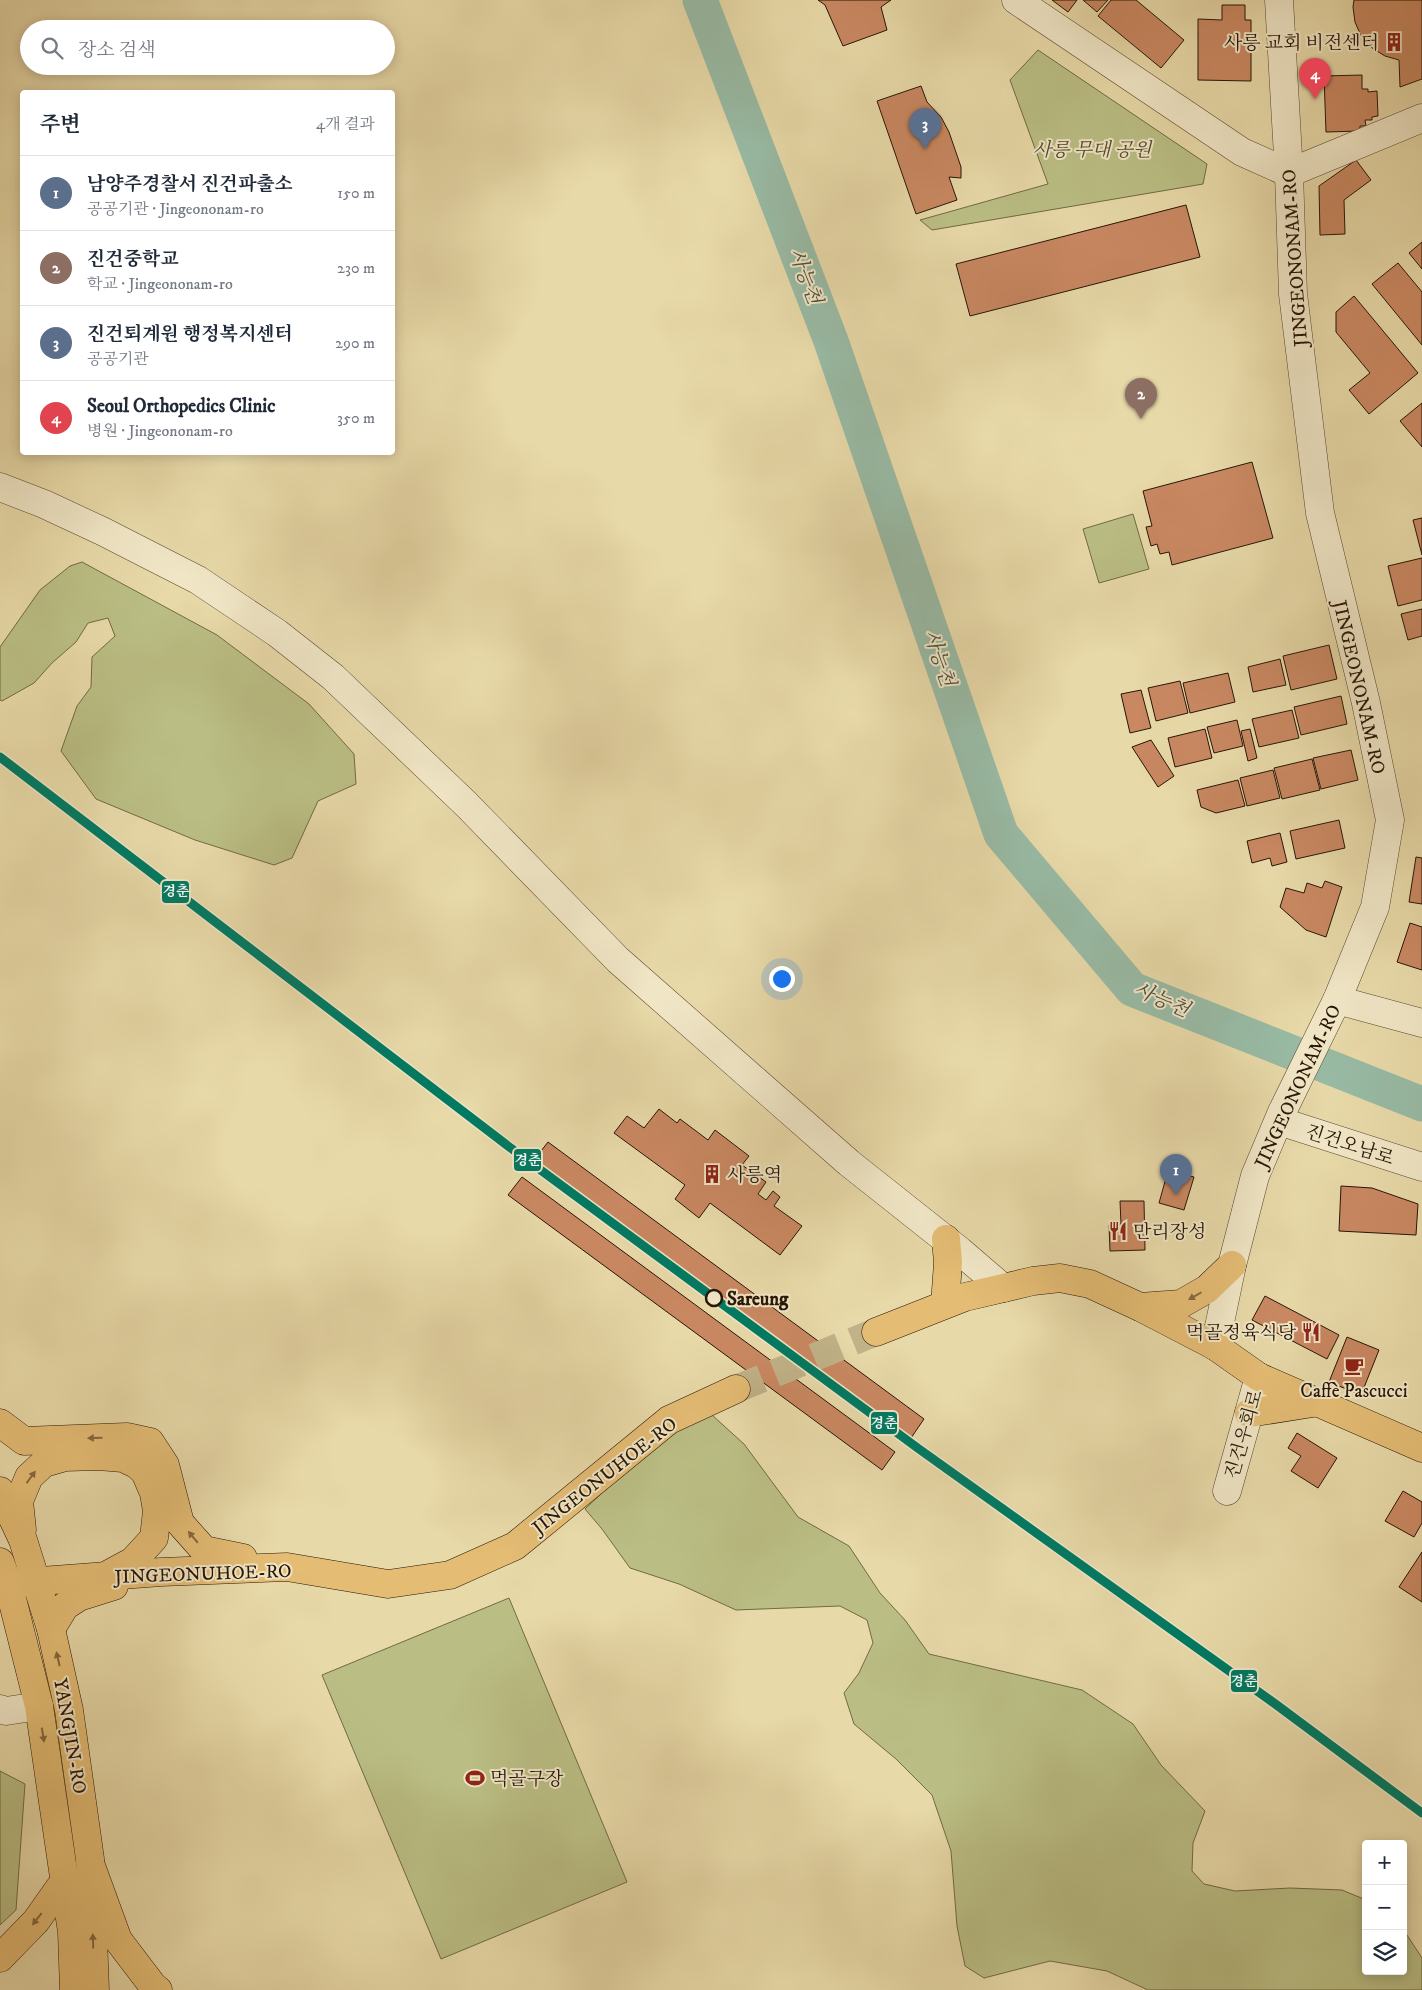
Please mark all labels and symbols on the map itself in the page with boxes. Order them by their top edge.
building icon: 사릉 교회 비전센터 [1383,31,1405,53]
place label: 사릉 교회 비전센터 [1224,32,1379,55]
pin: 4 [1299,58,1331,99]
pin: 3 [909,108,941,149]
park label: 사릉 무대 공원 [1033,139,1153,162]
street label: JINGEONONAM-RO [1278,168,1313,349]
water label: 사능천 [783,245,827,310]
pin: 2 [1125,378,1157,419]
street label: JINGEONONAM-RO [1327,596,1390,777]
water label: 사능천 [917,627,960,692]
line badge: 경춘 [161,880,190,904]
text: 경춘 [162,883,190,901]
your location [769,966,795,992]
water label: 사능천 [1130,977,1194,1024]
street label: JINGEONONAM-RO [1250,1001,1346,1174]
street label: 진건오남로 [1302,1120,1397,1171]
line badge: 경춘 [513,1148,542,1172]
text: 경춘 [514,1152,542,1170]
pin: 1 [1160,1154,1192,1195]
building icon: 사릉역 [701,1163,723,1185]
place label: 사릉역 [727,1164,782,1187]
restaurant icon: 만리장성 [1107,1220,1129,1242]
place label: 만리장성 [1133,1221,1206,1244]
place label: Sareung [727,1288,789,1311]
marker: Sareung [705,1289,723,1307]
one-way arrow [1188,1292,1203,1300]
restaurant icon: 먹골정육식당 [1300,1321,1322,1343]
place label: 먹골정육식당 [1186,1322,1297,1345]
cafe icon: Caffè Pascucci [1343,1355,1365,1377]
place label: Caffè Pascucci [1300,1380,1408,1403]
street label: 진건우회로 [1221,1387,1268,1482]
line badge: 경춘 [870,1411,898,1435]
street label: JINGEONUHOE-RO [526,1413,682,1541]
text: 경춘 [870,1415,898,1433]
one-way arrow [86,1434,102,1442]
one-way arrow [26,1470,36,1484]
one-way arrow [187,1531,198,1544]
street label: JINGEONUHOE-RO [112,1560,292,1589]
one-way arrow [54,1652,62,1667]
line badge: 경춘 [1230,1669,1258,1693]
text: 경춘 [1230,1673,1258,1691]
street label: YANGJIN-RO [48,1677,91,1796]
one-way arrow [39,1727,47,1743]
sports icon: 먹골구장 [464,1767,486,1789]
place label: 먹골구장 [490,1768,564,1791]
one-way arrow [31,1913,42,1926]
one-way arrow [89,1933,97,1949]

